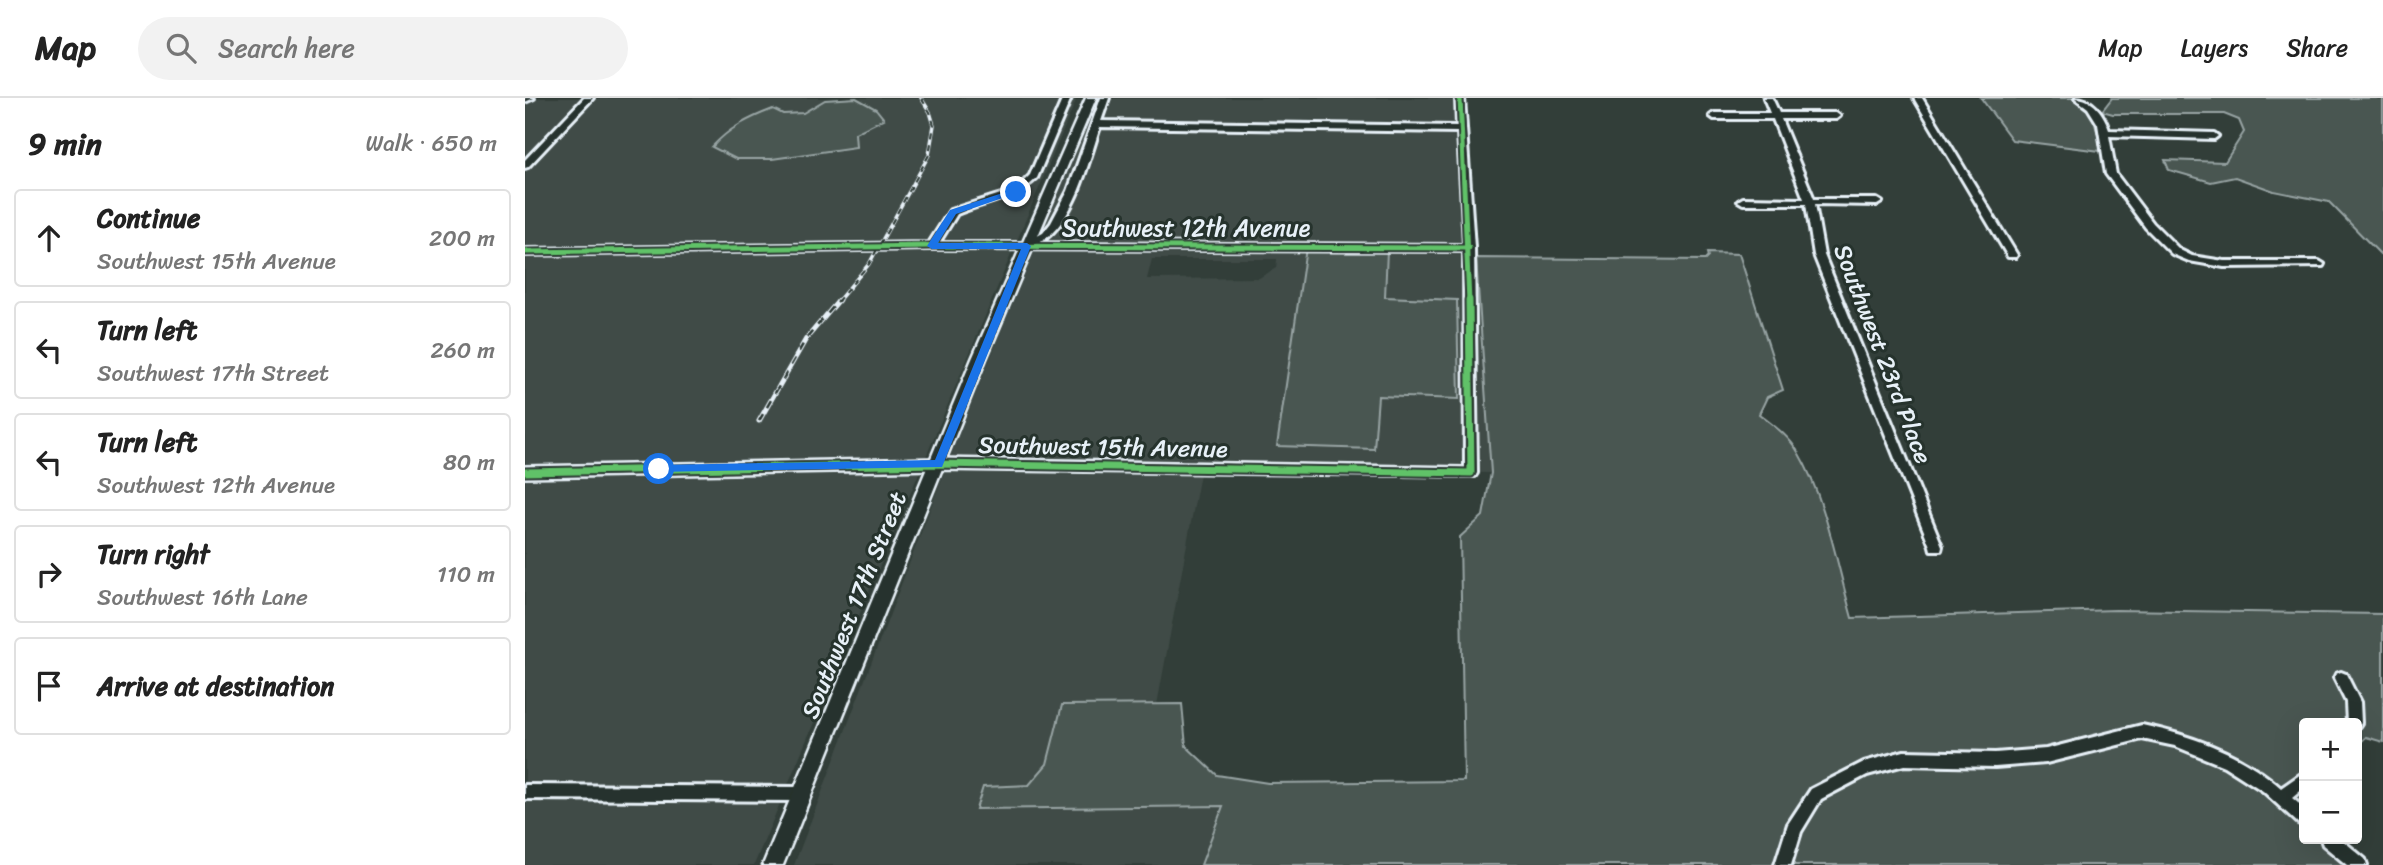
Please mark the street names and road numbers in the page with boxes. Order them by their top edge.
street label: Southwest 12th Avenue [1062,207,1311,249]
street label: Southwest 23rd Place [1822,238,1944,470]
street label: Southwest 15th Avenue [978,424,1228,470]
street label: Southwest 17th Street [789,485,919,725]

